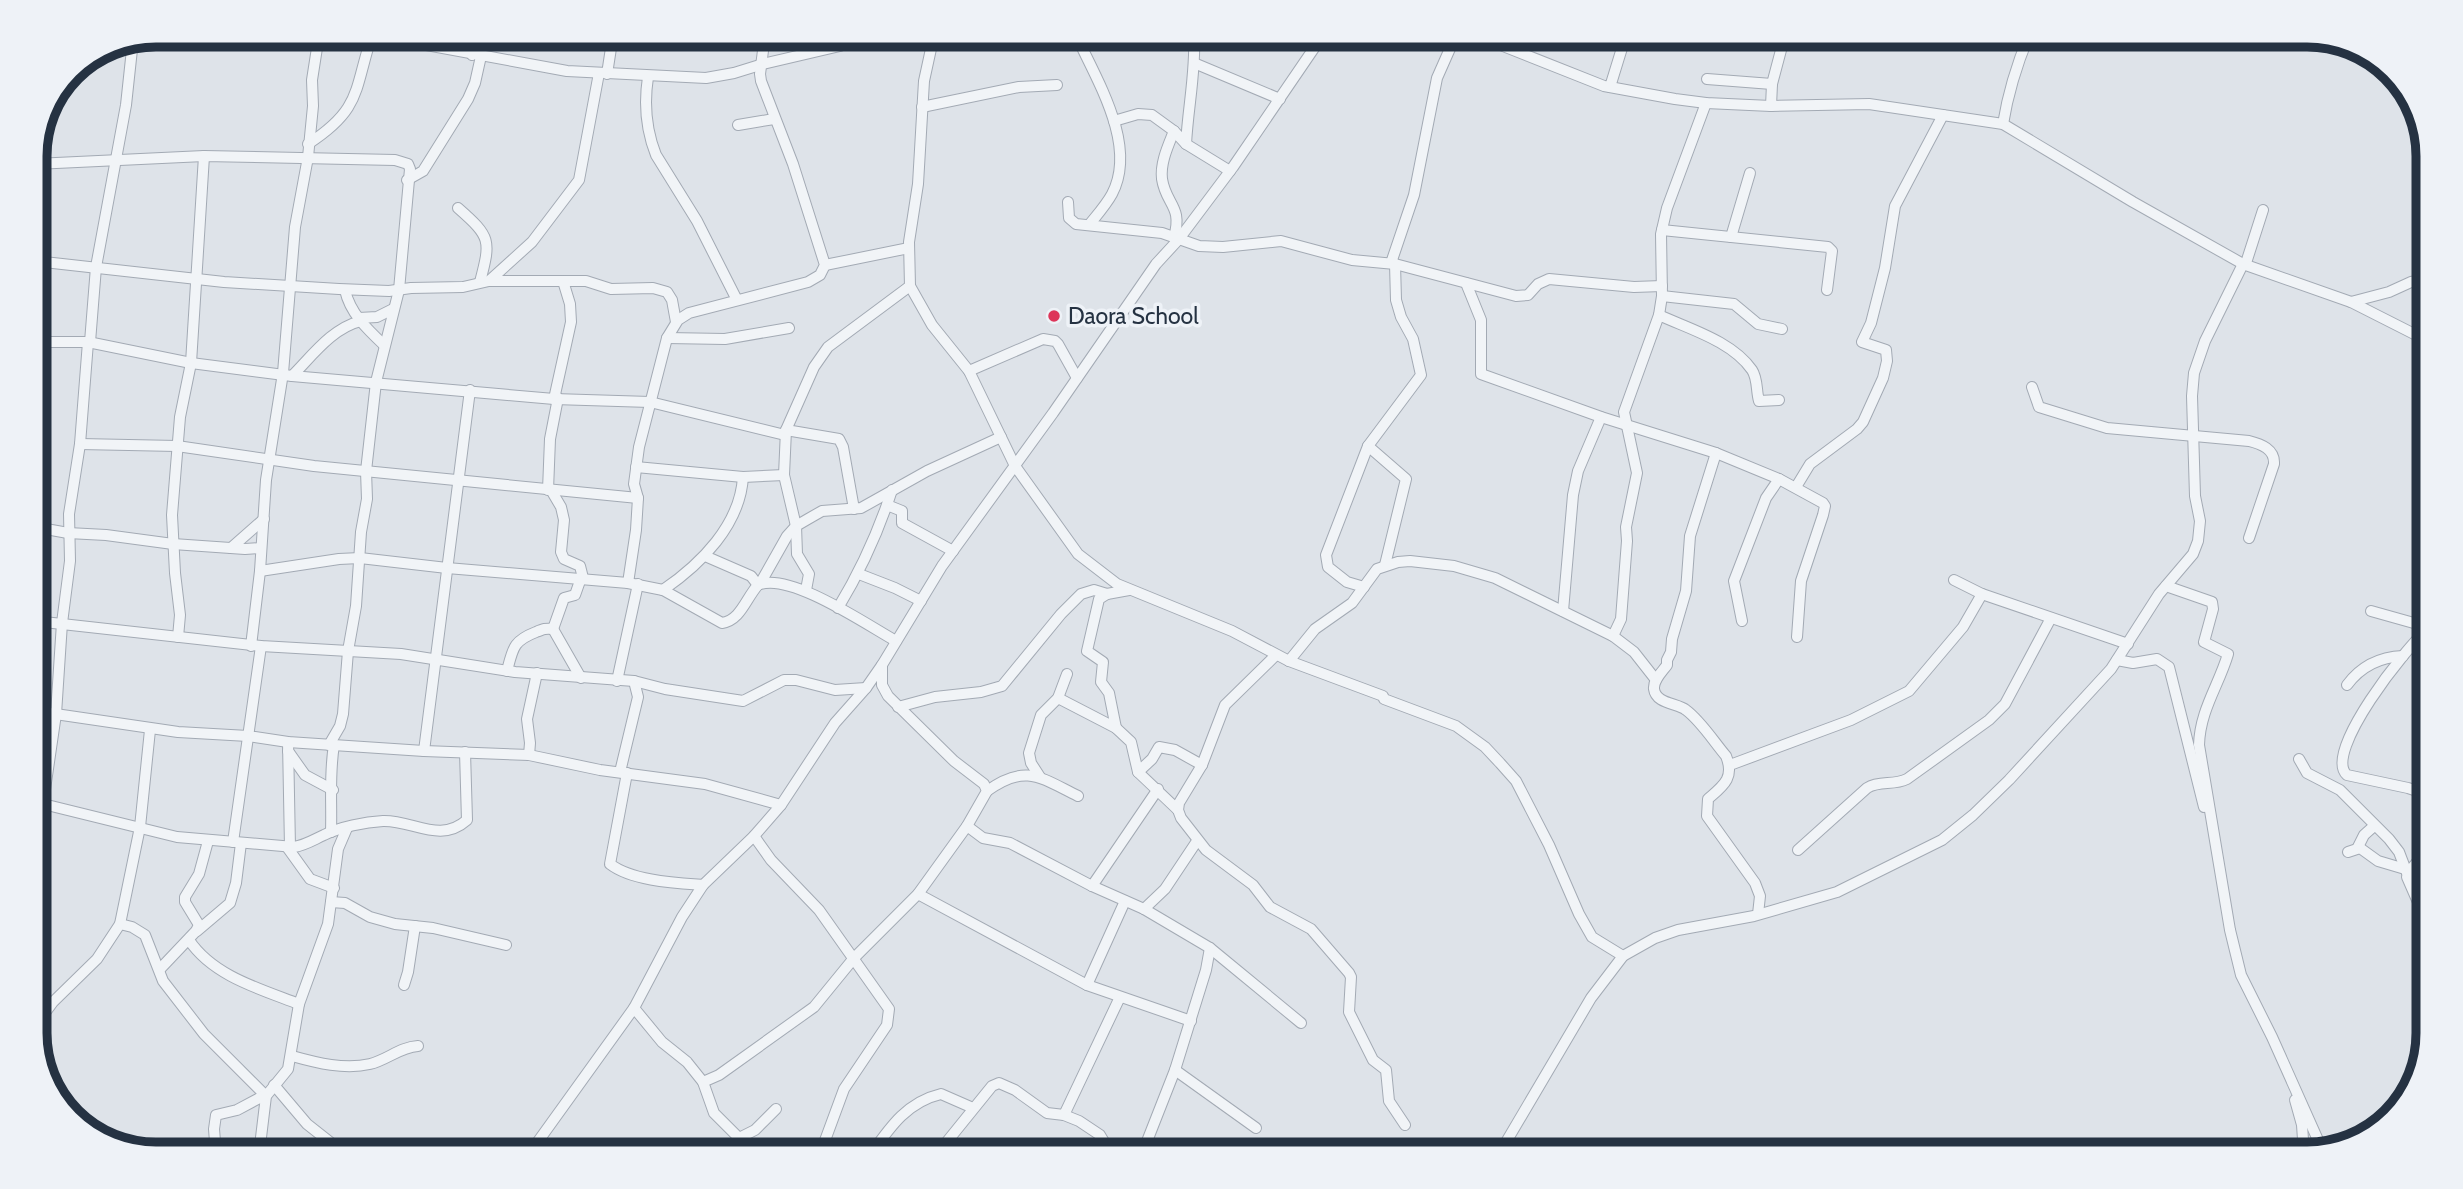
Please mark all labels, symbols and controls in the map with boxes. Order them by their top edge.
place label: Daora School [1068,302,1199,330]
marker: Daora School [1046,308,1062,324]

